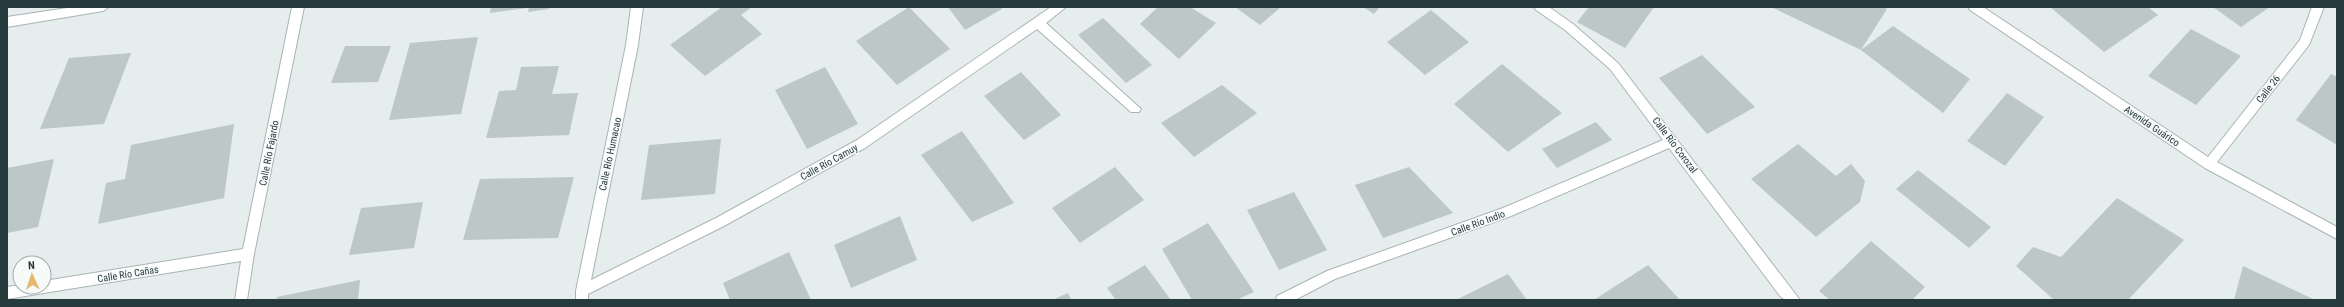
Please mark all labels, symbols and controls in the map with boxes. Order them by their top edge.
street label: Calle 26 [2254,73,2282,105]
street label: Avenida Guárico [2122,104,2182,148]
street label: Calle Río Corozal [1650,115,1700,175]
street label: Calle Río Humacao [597,116,623,192]
street label: Calle Río Fajardo [257,119,281,187]
street label: Calle Río Camuy [798,142,860,182]
street label: Calle Río Indio [1450,208,1506,238]
north arrow [12,255,52,295]
text: N [28,259,35,272]
street label: Calle Río Cañas [97,264,160,284]

